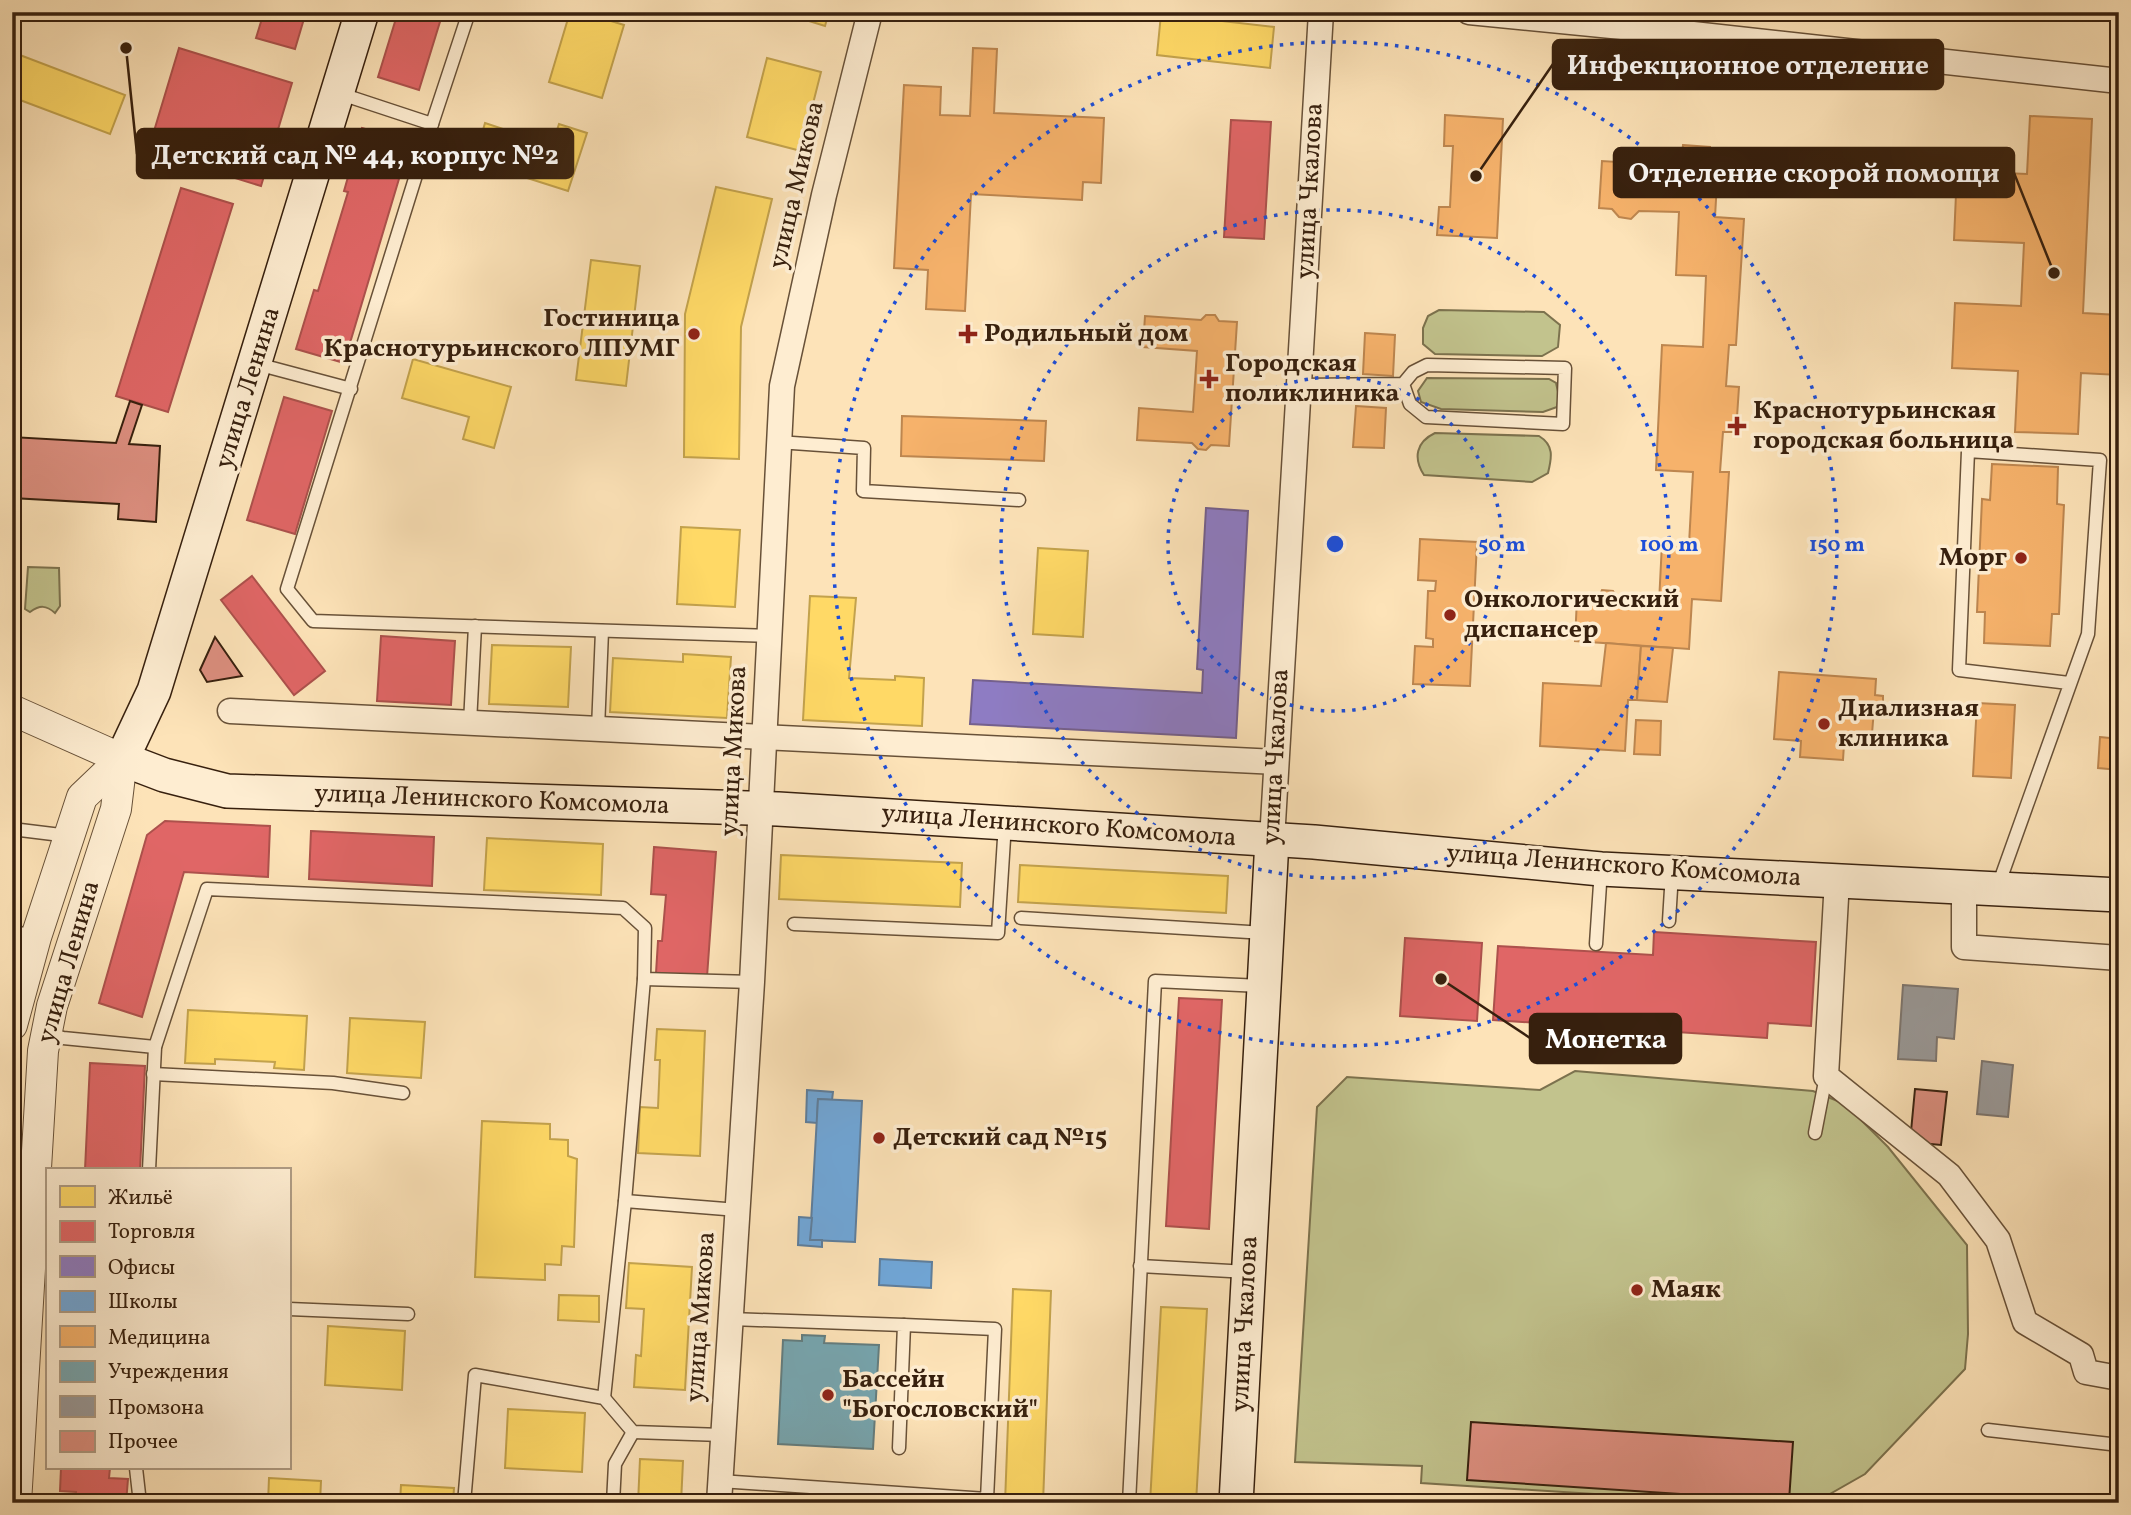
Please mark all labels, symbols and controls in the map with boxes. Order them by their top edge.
callout: Инфекционное отделение [1553,40,1943,89]
text: Инфекционное отделение [1567,47,1929,86]
street label: улица Микова [760,98,834,272]
street label: улица Чкалова [1287,102,1333,280]
callout: Детский сад № 44, корпус №2 [137,129,573,178]
text: Детский сад № 44, корпус №2 [151,137,559,176]
callout: Отделение скорой помощи [1614,148,2014,197]
text: Отделение скорой помощи [1628,155,2000,194]
place label: Гостиница Краснотурьинского ЛПУМГ [324,301,680,367]
street label: улица Ленина [206,302,290,474]
place label: Родильный дом [984,316,1188,352]
marker: Родильный дом [958,324,978,344]
marker: Гостиница Краснотурьинского ЛПУМГ [686,326,702,342]
place label: Городская поликлиника [1225,346,1399,412]
marker: Городская поликлиника [1199,369,1219,389]
place label: Краснотурьинская городская больница [1753,393,2014,459]
marker: Краснотурьинская городская больница [1727,416,1747,436]
text: 50 m [1478,531,1526,560]
text: 100 m [1639,531,1699,560]
text: 150 m [1809,531,1865,560]
centre of rings [1323,532,1347,556]
place label: Морг [1939,540,2007,576]
marker: Морг [2013,550,2029,566]
place label: Онкологический диспансер [1464,582,1679,648]
marker: Онкологический диспансер [1442,607,1458,623]
street label: улица Микова [712,665,756,837]
street label: улица Чкалова [1253,668,1299,846]
place label: Диализная клиника [1838,691,1979,757]
marker: Диализная клиника [1816,716,1832,732]
street label: улица Ленинского Комсомола [314,776,670,824]
street label: улица Ленинского Комсомола [880,796,1238,856]
street label: улица Ленинского Комсомола [1445,836,1803,896]
street label: улица Ленина [29,876,109,1048]
callout: Монетка [1530,1014,1681,1063]
text: Монетка [1545,1021,1667,1060]
place label: Детский сад №15 [893,1120,1107,1156]
marker: Детский сад №15 [871,1130,887,1146]
legend [46,1168,290,1470]
text: Жильё [108,1184,173,1213]
text: Торговля [108,1218,195,1247]
street label: улица Микова [677,1230,725,1404]
street label: улица Чкалова [1222,1235,1268,1413]
text: Офисы [108,1254,175,1283]
place label: Маяк [1651,1272,1721,1308]
marker: Маяк [1629,1282,1645,1298]
text: Школы [108,1288,178,1317]
text: Медицина [108,1324,211,1353]
text: Учреждения [108,1358,229,1387]
place label: Бассейн "Богословский" [842,1362,1038,1428]
marker: Бассейн "Богословский" [820,1387,836,1403]
text: Промзона [108,1394,204,1423]
text: Прочее [108,1428,178,1457]

